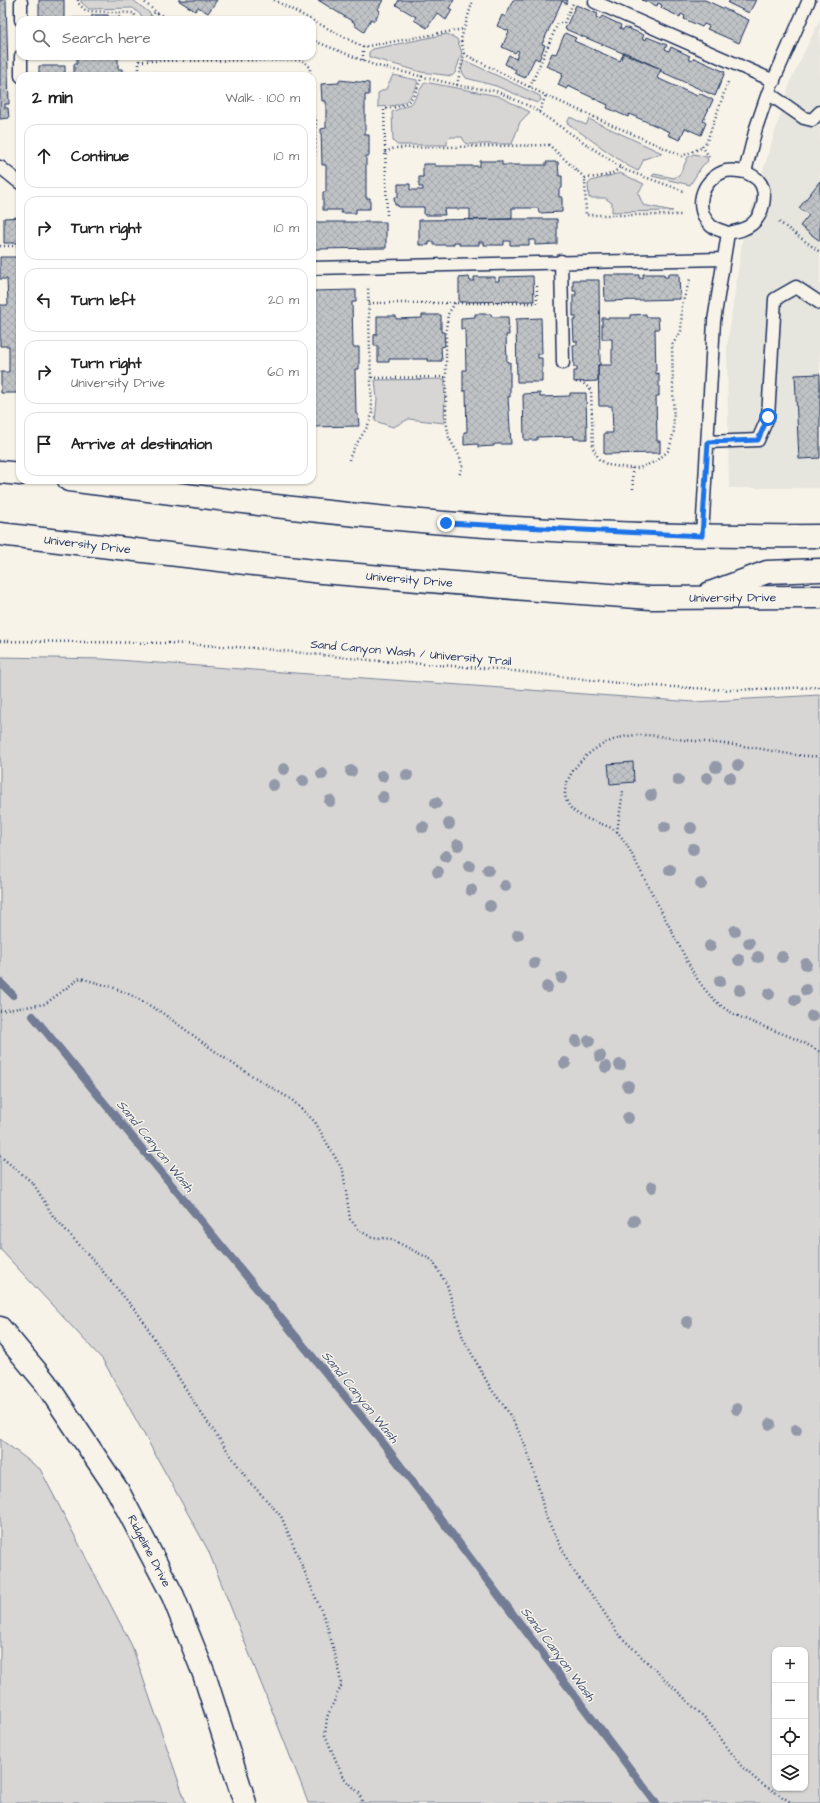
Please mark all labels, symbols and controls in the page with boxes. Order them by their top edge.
search box [16,16,316,60]
icon: search [30,27,52,49]
text: Search here [62,28,151,49]
text: 2 min [32,86,73,110]
text: Walk · 100 m [226,89,300,107]
icon: ahead [33,145,55,167]
text: Continue [71,146,129,167]
text: 10 m [274,147,299,165]
icon: right [33,217,55,239]
text: Turn right [71,218,142,239]
text: 10 m [274,219,299,237]
icon: left [33,289,55,311]
text: Turn left [71,290,135,311]
text: 20 m [268,291,299,309]
text: Turn right [71,353,142,374]
icon: right [33,361,55,383]
text: 60 m [267,363,299,381]
text: University Drive [71,374,165,392]
route start [759,408,777,426]
icon: arrive [33,433,55,455]
text: Arrive at destination [71,434,212,455]
route end [437,514,455,532]
street label: University Drive [43,531,132,558]
street label: University Drive [365,567,454,591]
street label: University Drive [689,589,777,607]
street label: Sand Canyon Wash / University Trail [310,636,512,671]
water label: Sand Canyon Wash [111,1096,198,1197]
water label: Sand Canyon Wash [316,1347,403,1448]
street label: Ridgeline Drive [123,1512,175,1590]
water label: Sand Canyon Wash [516,1603,600,1706]
map controls [772,1647,808,1791]
button: + [772,1647,808,1683]
button: − [772,1683,808,1719]
button: locate [772,1719,808,1755]
button: layers [772,1755,808,1791]

